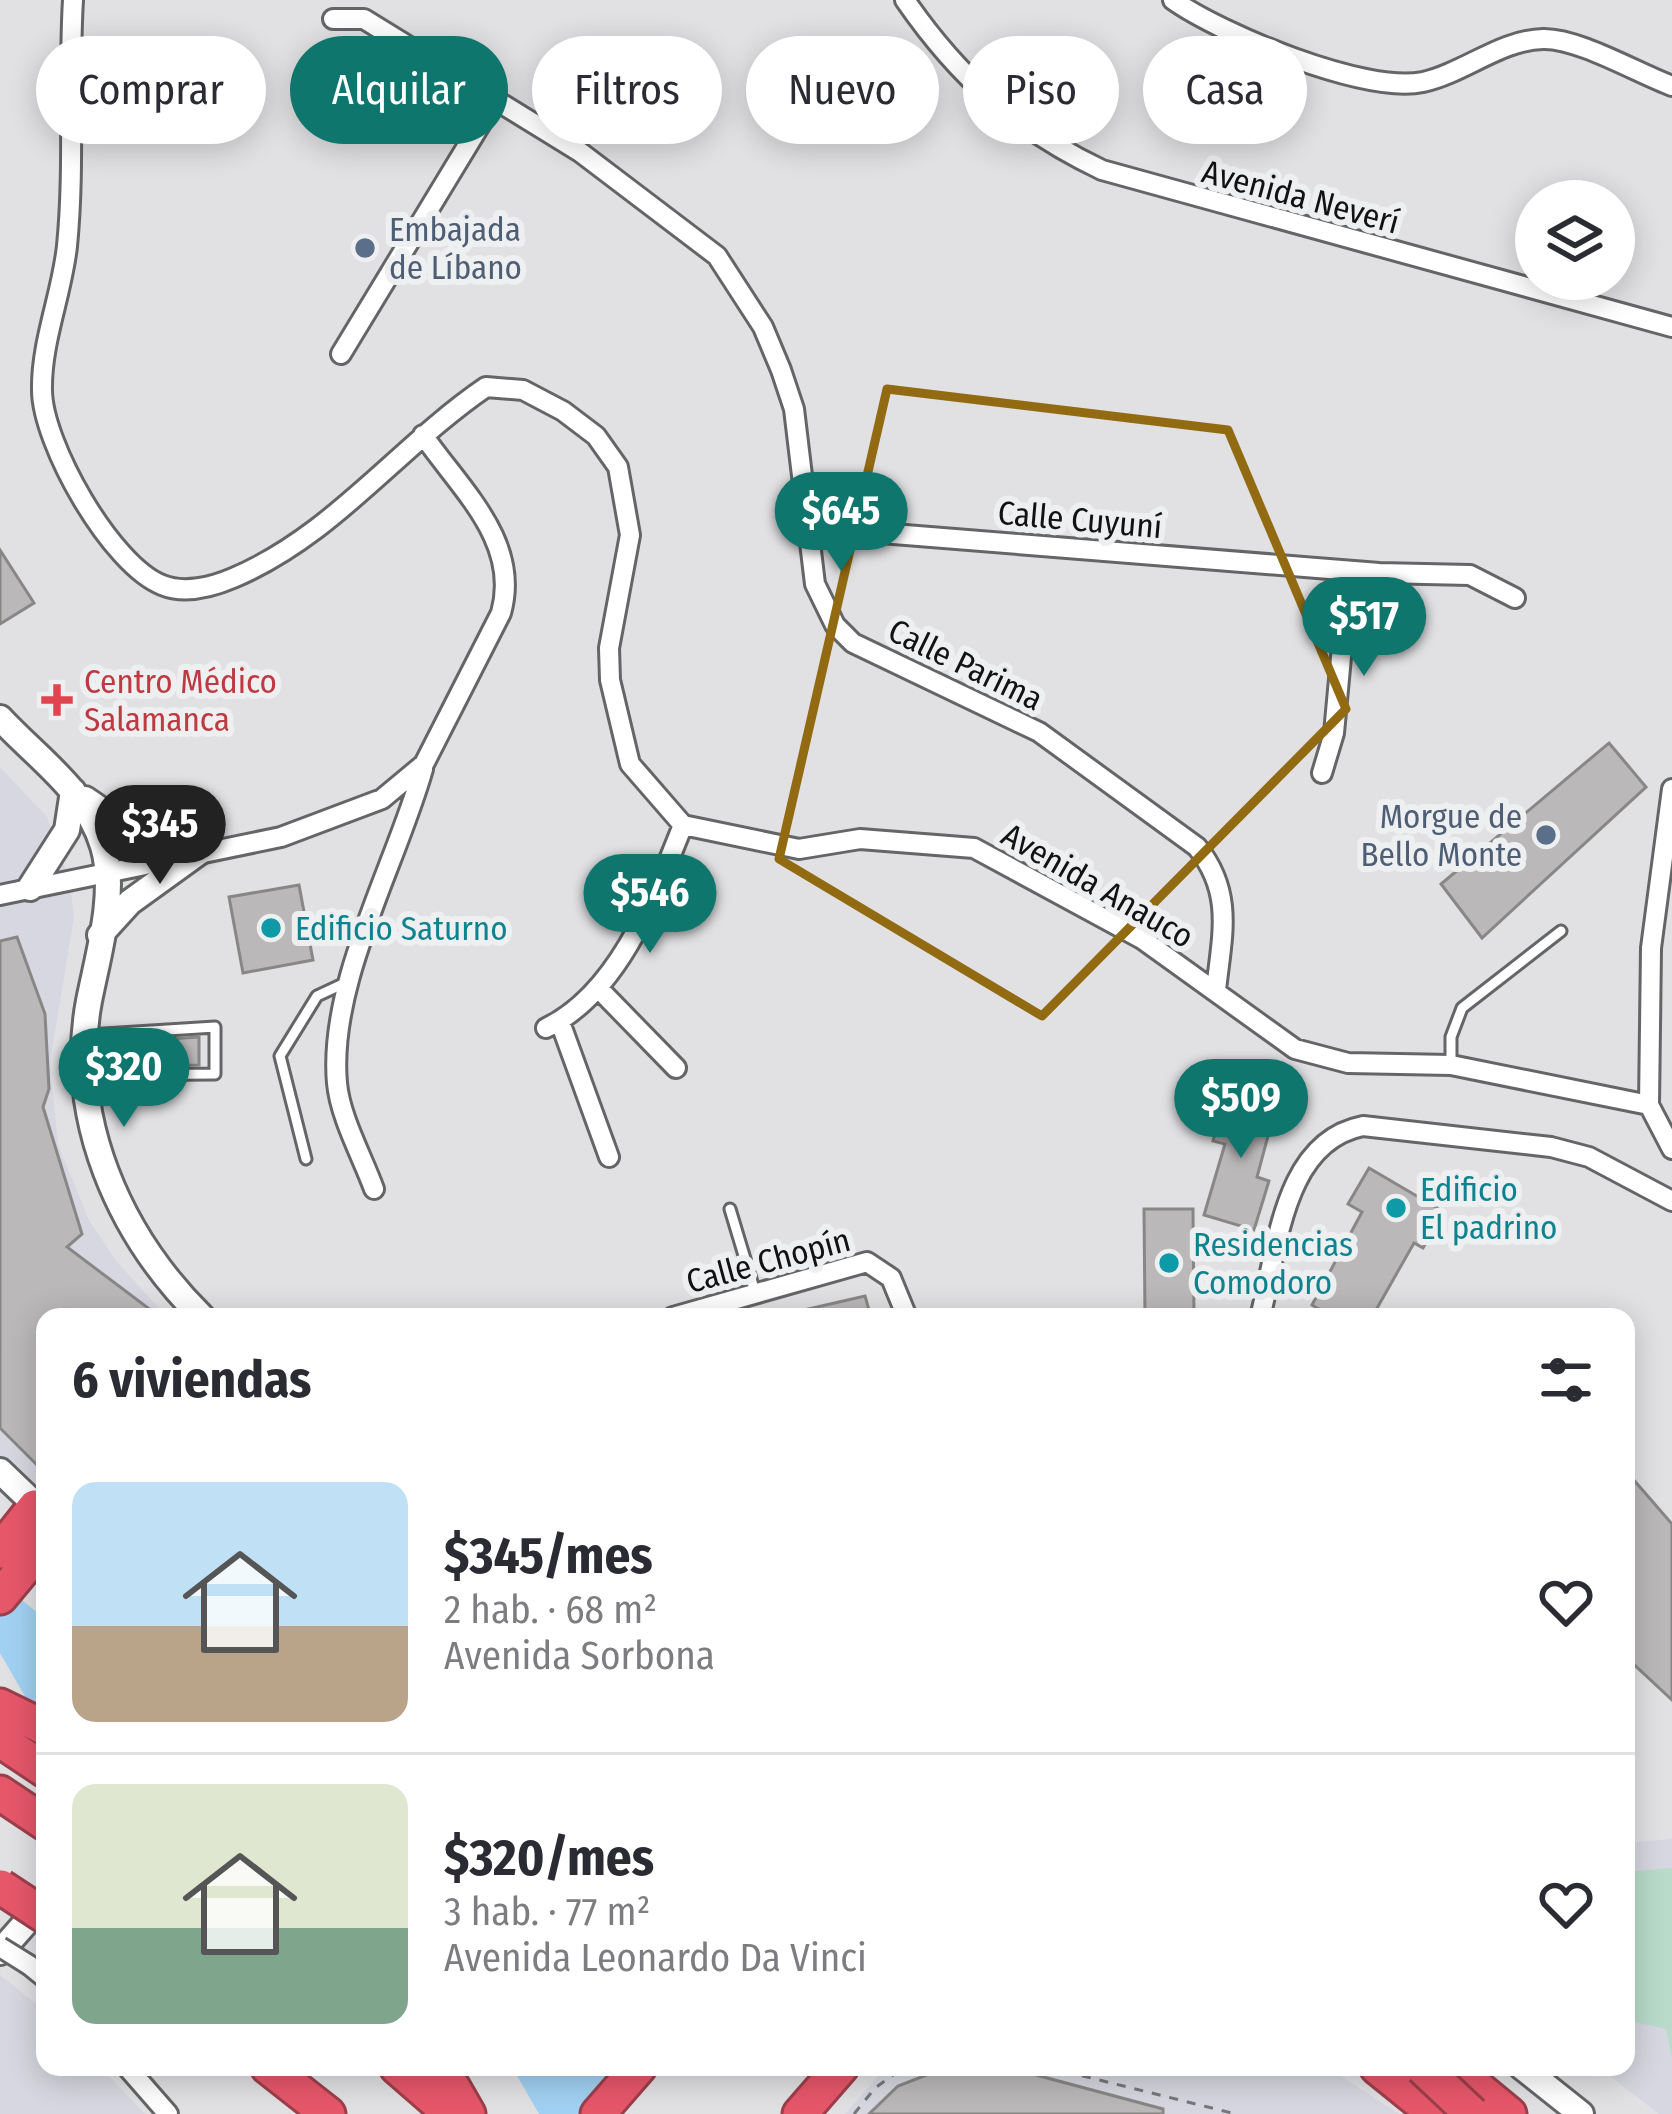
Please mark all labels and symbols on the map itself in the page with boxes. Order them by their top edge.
street label: Avenida Neverí [1198,151,1404,242]
place label: Embajada de Líbano [389,210,522,288]
marker: Embajada de Líbano [352,235,378,261]
pin: $645 [770,472,912,574]
street label: Calle Cuyuní [996,493,1164,547]
pin: $517 [1293,577,1435,679]
street label: Calle Parima [882,610,1049,719]
place label: Centro Médico Salamanca [84,662,277,740]
marker: Centro Médico Salamanca [41,684,73,716]
pin: $345 [89,785,231,887]
place label: Morgue de Bello Monte [1360,797,1522,875]
street label: Avenida Anauco [995,815,1200,957]
marker: Morgue de Bello Monte [1533,822,1559,848]
pin: $546 [579,854,721,956]
place label: Edificio Saturno [295,909,508,949]
marker: Edificio Saturno [258,915,284,941]
pin: $320 [53,1028,195,1130]
pin: $509 [1170,1059,1312,1161]
place label: Edificio El padrino [1420,1170,1557,1248]
marker: Edificio El padrino [1383,1195,1409,1221]
street label: Calle Chopín [682,1220,855,1302]
place label: Residencias Comodoro [1193,1225,1353,1303]
marker: Residencias Comodoro [1156,1250,1182,1276]

